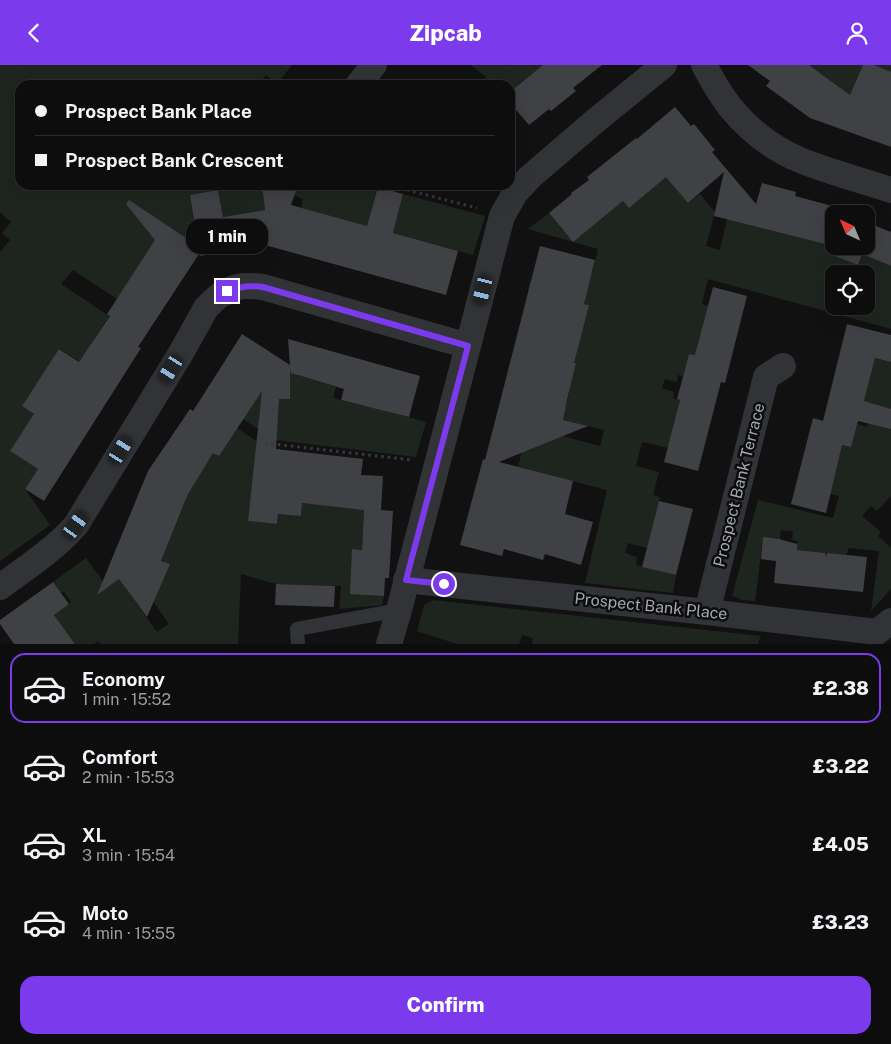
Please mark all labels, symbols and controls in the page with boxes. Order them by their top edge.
icon: back [20,19,48,47]
icon: person [843,19,871,47]
text: Zipcab [409,20,482,46]
text: Prospect Bank Place [65,100,252,122]
text: Prospect Bank Crescent [65,149,284,171]
north arrow [825,205,875,255]
map controls [825,205,875,315]
callout: 1 min [186,219,268,253]
text: 1 min [207,227,247,246]
button: locate [825,265,875,315]
car [472,274,493,306]
route end [216,280,238,302]
car [156,352,185,386]
street label: Prospect Bank Terrace [709,401,769,569]
car [106,433,135,467]
car [61,508,90,542]
route start [433,573,455,595]
street label: Prospect Bank Place [574,589,728,623]
icon: car [22,666,67,711]
text: Economy [82,668,165,690]
text: £2.38 [813,677,869,699]
text: 1 min · 15:52 [82,690,171,709]
icon: car [22,744,67,789]
text: Comfort [82,746,158,768]
text: £3.22 [813,755,869,777]
text: 2 min · 15:53 [82,768,175,787]
icon: car [22,822,67,867]
text: XL [82,824,107,846]
text: £4.05 [813,833,869,855]
text: 3 min · 15:54 [82,846,175,865]
icon: car [22,900,67,945]
text: Moto [82,902,128,924]
text: £3.23 [812,911,869,933]
text: 4 min · 15:55 [82,924,175,943]
button: Confirm [20,976,871,1034]

